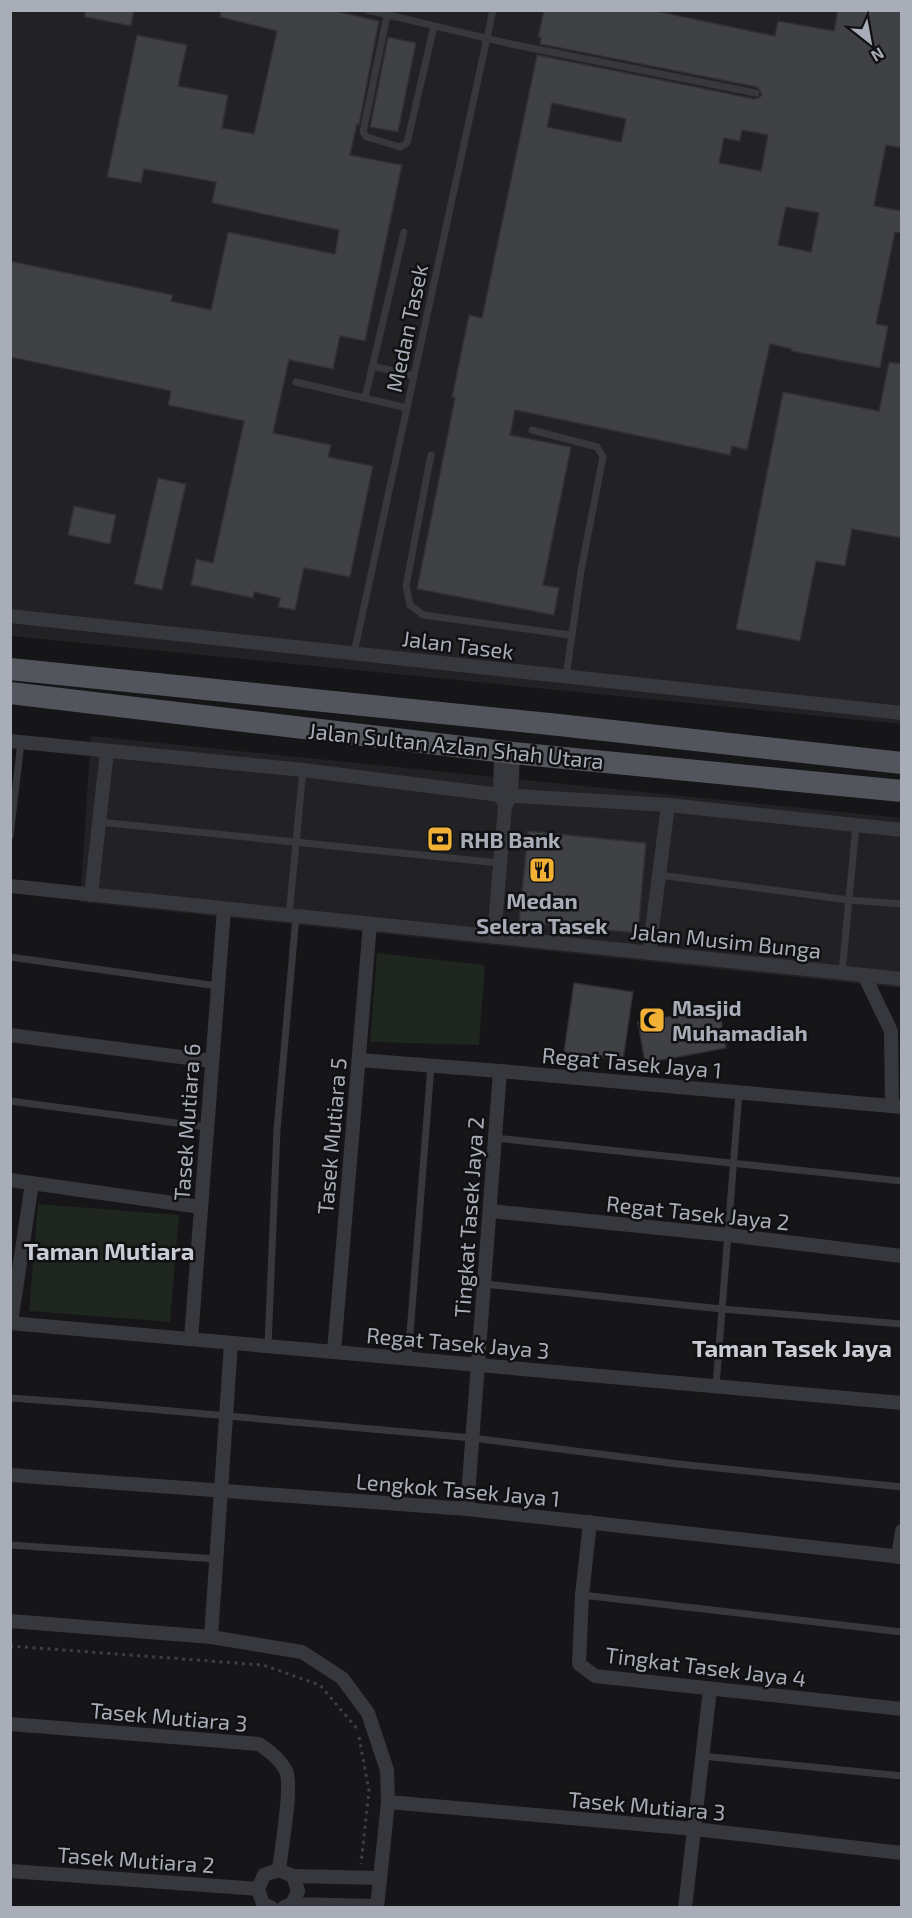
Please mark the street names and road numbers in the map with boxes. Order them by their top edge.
street label: Medan Tasek [380,262,432,394]
street label: Jalan Tasek [401,624,515,664]
street label: Jalan Sultan Azlan Shah Utara [307,717,605,773]
street label: Jalan Musim Bunga [629,917,823,963]
street label: Regat Tasek Jaya 1 [541,1041,723,1083]
street label: Tasek Mutiara 6 [168,1042,204,1202]
street label: Tasek Mutiara 5 [311,1057,351,1215]
street label: Tingkat Tasek Jaya 2 [448,1116,488,1318]
street label: Regat Tasek Jaya 2 [605,1189,791,1235]
street label: Regat Tasek Jaya 3 [365,1321,551,1363]
street label: Lengkok Tasek Jaya 1 [355,1467,561,1511]
street label: Tingkat Tasek Jaya 4 [604,1641,808,1691]
street label: Tasek Mutiara 3 [89,1696,249,1736]
street label: Tasek Mutiara 3 [567,1785,727,1825]
street label: Tasek Mutiara 2 [56,1841,216,1877]

